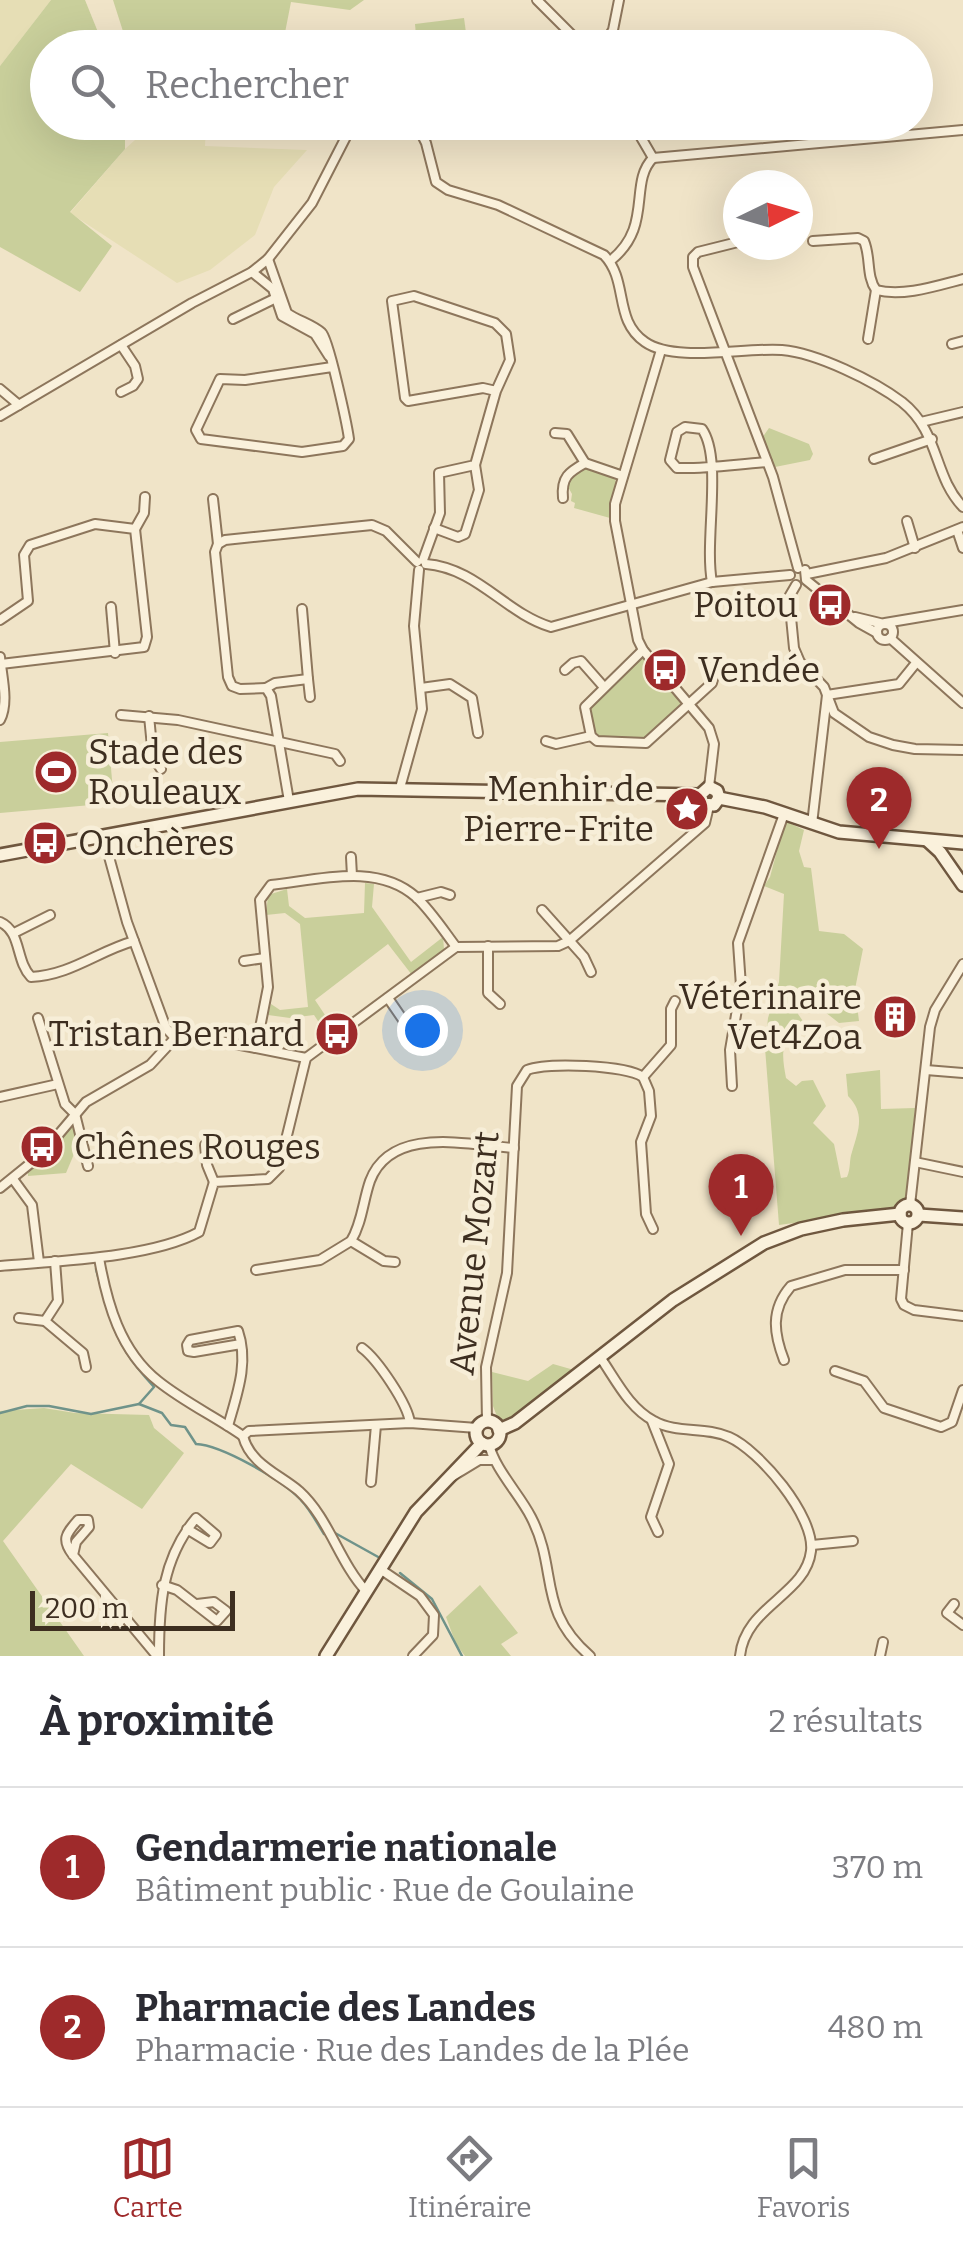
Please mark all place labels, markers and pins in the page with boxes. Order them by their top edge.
bus stop icon: Poitou [807,582,853,628]
place label: Poitou [693,584,798,626]
bus stop icon: Vendée [642,647,688,693]
place label: Vendée [698,649,820,691]
place label: Stade des Rouleaux [88,731,244,813]
sports icon: Stade des Rouleaux [33,749,79,795]
pin: 2 [846,766,912,849]
place label: Menhir de Pierre-Frite [463,768,654,850]
place icon: Menhir de Pierre-Frite [664,786,710,832]
bus stop icon: Onchères [22,820,68,866]
place label: Onchères [78,822,234,864]
place label: Vétérinaire Vet4Zoa [679,976,862,1058]
building icon: Vétérinaire Vet4Zoa [872,994,918,1040]
bus stop icon: Tristan Bernard [314,1011,360,1057]
place label: Tristan Bernard [49,1013,304,1055]
bus stop icon: Chênes Rouges [19,1124,65,1170]
place label: Chênes Rouges [74,1126,321,1168]
pin: 1 [708,1154,774,1236]

